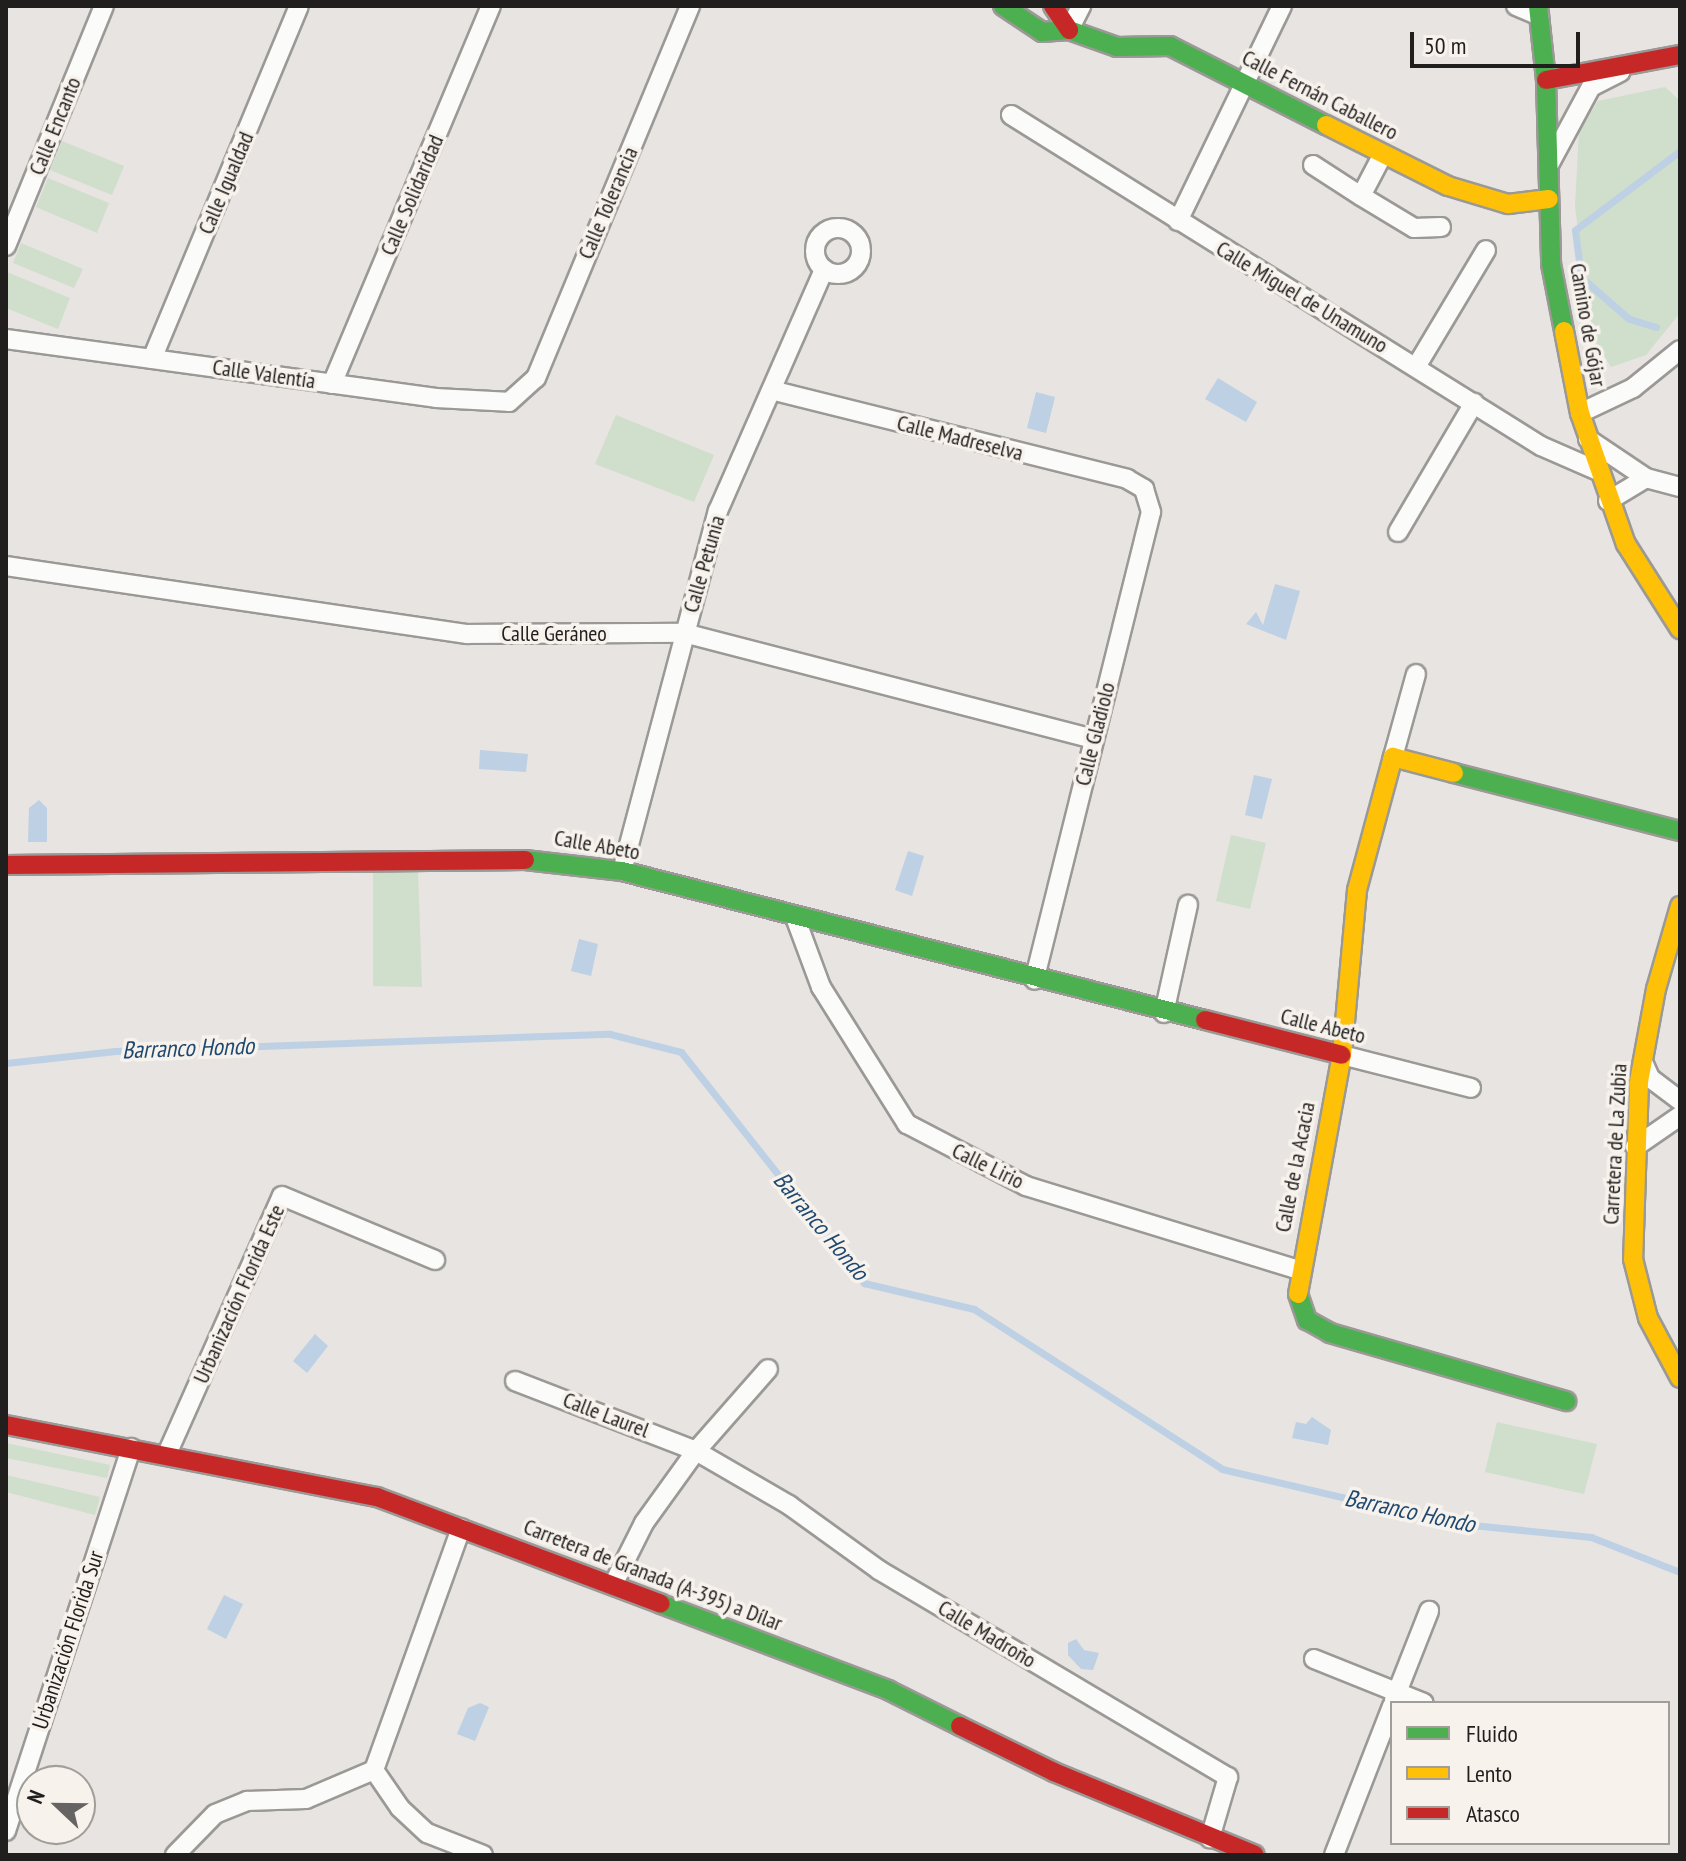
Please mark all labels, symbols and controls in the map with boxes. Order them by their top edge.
scale bar [1414,16,1584,66]
text: 50 m [1424,30,1466,61]
street label: Calle Fernán Caballero [1238,44,1402,146]
street label: Calle Encanto [23,73,87,179]
street label: Calle Igualdad [193,128,259,238]
street label: Calle Solidaridad [375,131,449,259]
street label: Calle Tolerancia [572,143,644,263]
street label: Calle Miguel de Unamuno [1211,235,1393,359]
street label: Camino de Gójar [1564,261,1612,389]
street label: Calle Valentía [211,354,317,394]
street label: Calle Madreselva [894,410,1026,466]
street label: Calle Petunia [678,512,730,616]
street label: Calle Geráneo [501,621,607,647]
street label: Calle Gladiolo [1069,679,1121,789]
street label: Calle Abeto [552,824,642,866]
street label: Calle Abeto [1278,1003,1368,1049]
water label: Barranco Hondo [121,1031,255,1065]
street label: Carretera de La Zubia [1598,1063,1632,1225]
street label: Calle de la Acacia [1269,1099,1321,1235]
street label: Calle Lirio [948,1137,1028,1195]
water label: Barranco Hondo [767,1166,875,1286]
street label: Urbanización Florida Este [188,1201,290,1387]
street label: Calle Laurel [559,1387,653,1443]
water label: Barranco Hondo [1342,1483,1478,1539]
street label: Carretera de Granada (A-395) a Dílar [520,1513,786,1637]
street label: Urbanización Florida Sur [27,1548,109,1732]
street label: Calle Madroño [933,1594,1041,1674]
legend [1390,1701,1670,1845]
text: Fluido [1466,1718,1518,1749]
text: Lento [1466,1758,1512,1789]
north arrow [16,1765,96,1845]
text: N [20,1786,51,1808]
text: Atasco [1466,1798,1520,1829]

